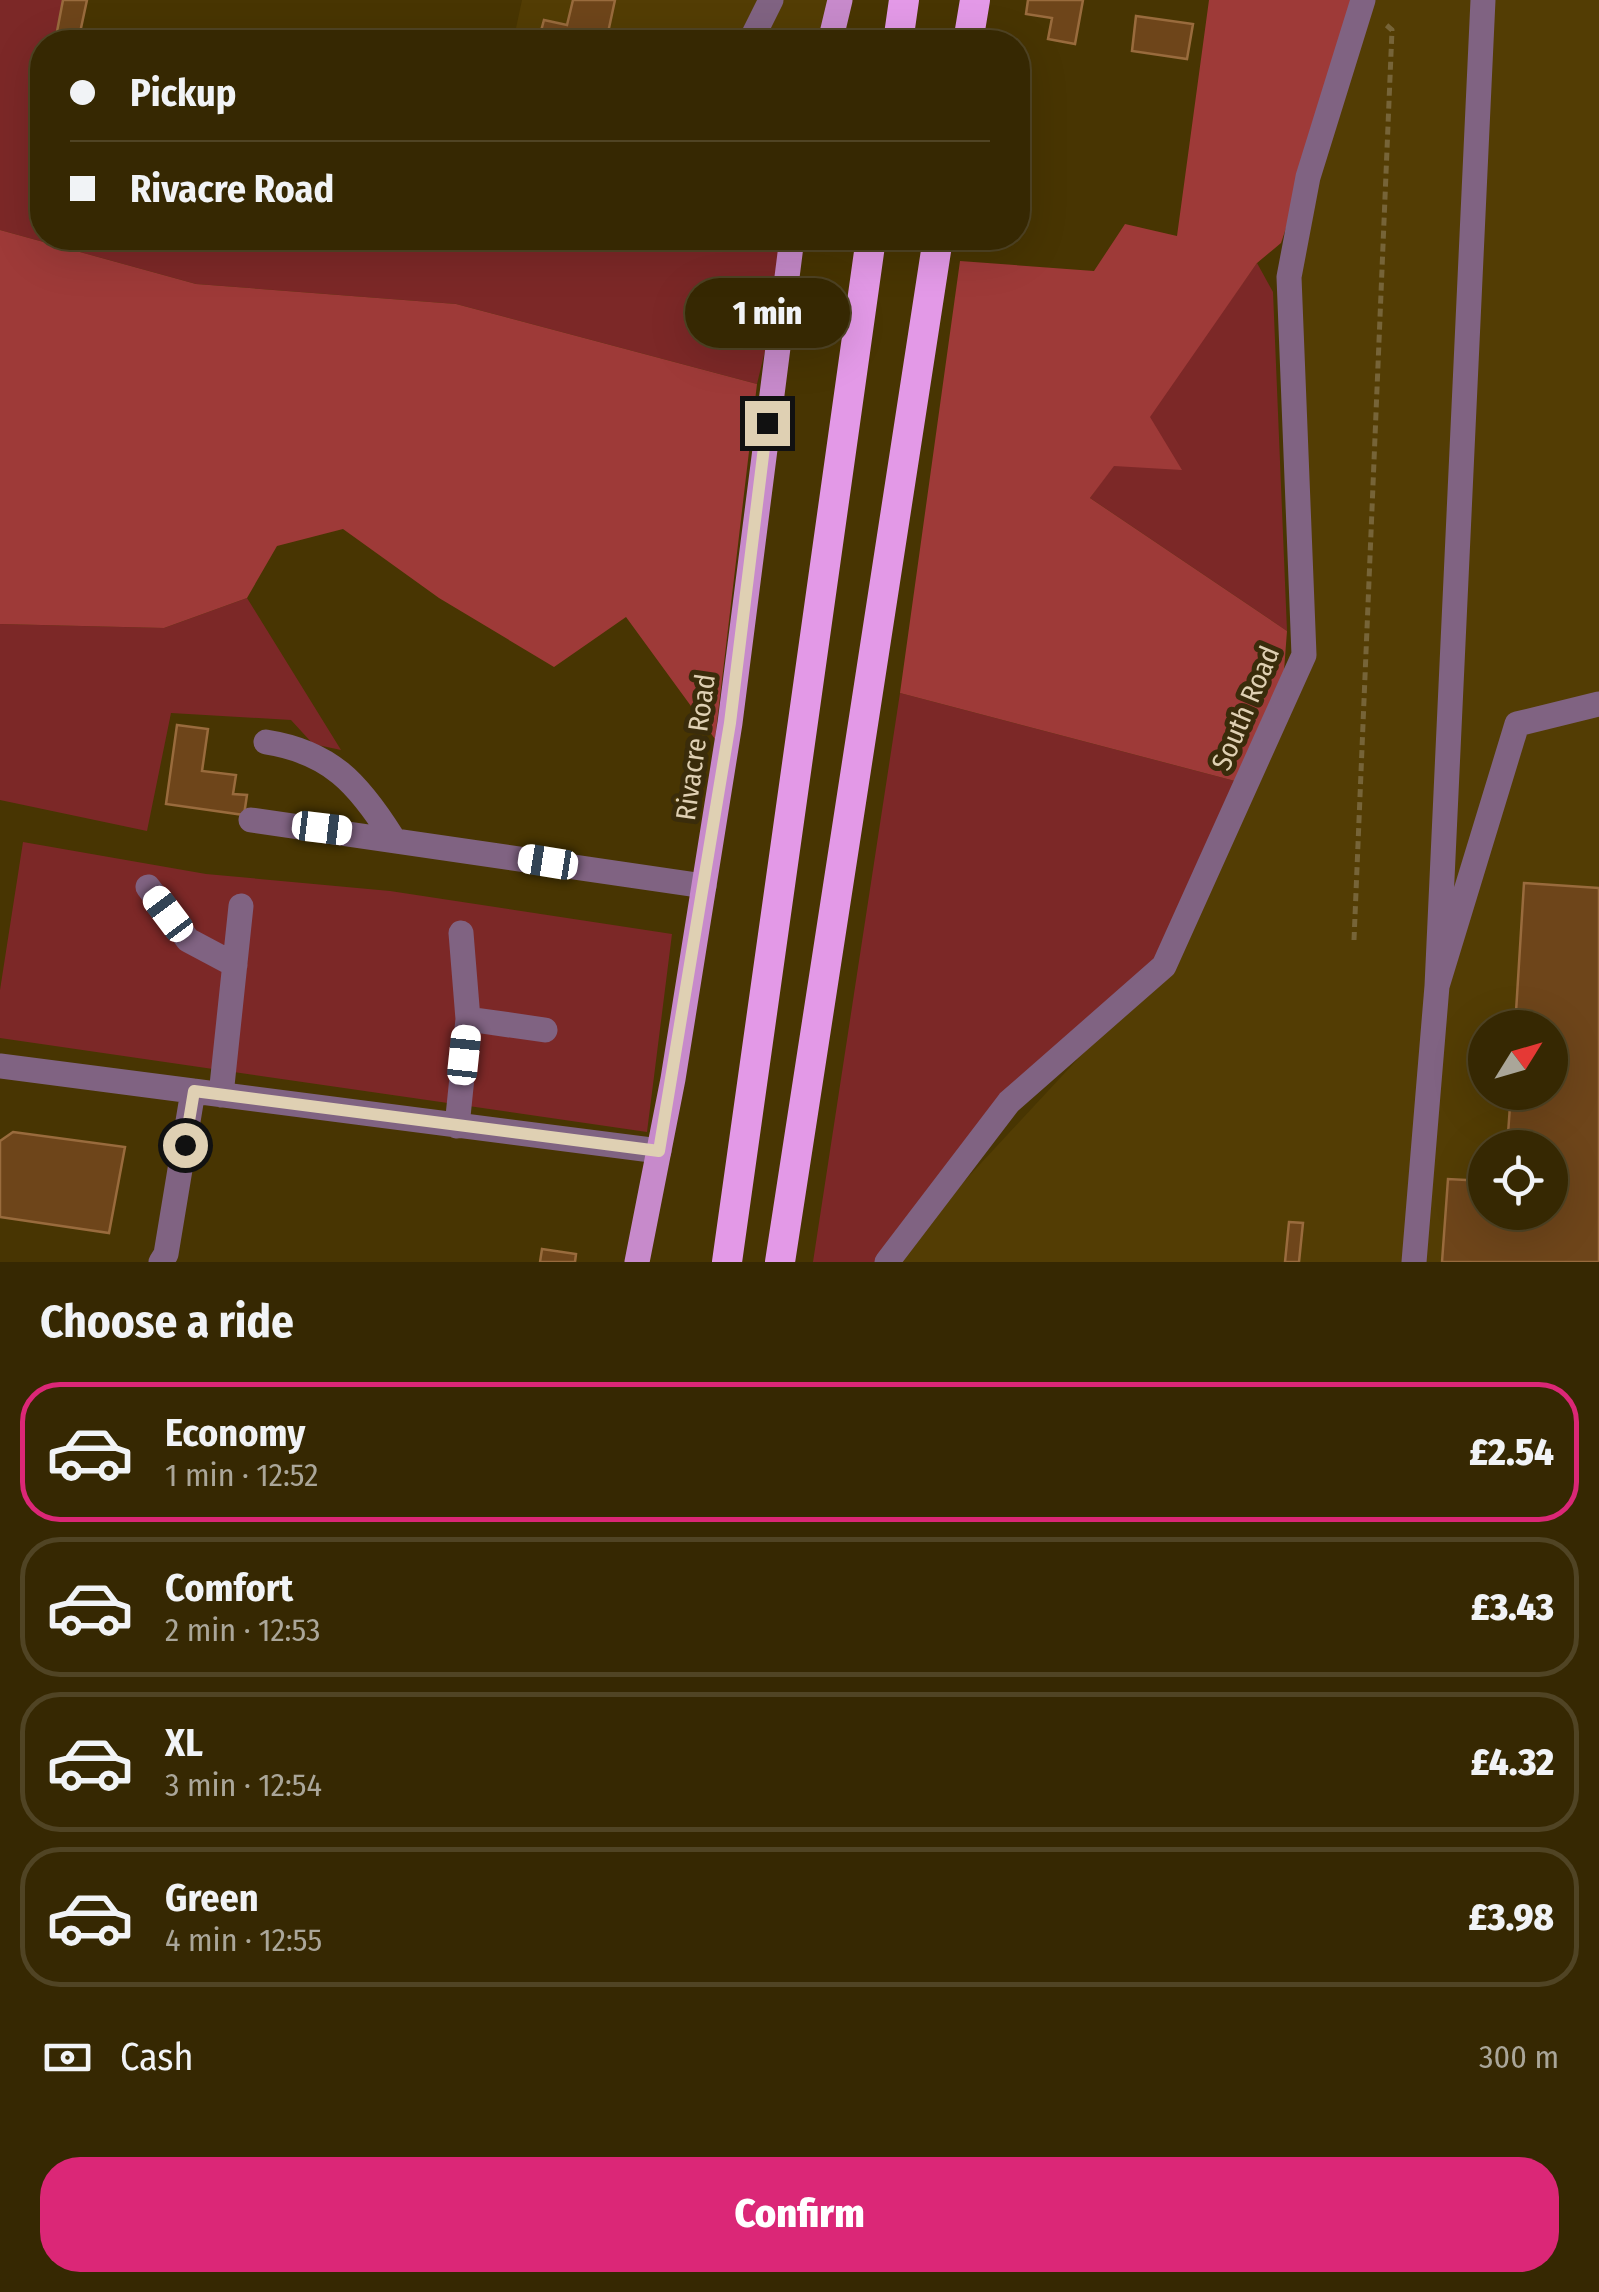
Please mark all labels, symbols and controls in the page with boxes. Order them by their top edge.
text: Pickup [130,70,236,116]
text: Rivacre Road [130,166,334,212]
callout: 1 min [684,278,850,348]
text: 1 min [733,294,802,332]
route end [745,401,790,446]
street label: South Road [1205,641,1286,775]
street label: Rivacre Road [669,672,722,822]
car [290,809,354,847]
car [516,842,580,882]
car [138,881,198,947]
north arrow [1468,1010,1568,1110]
map controls [1468,1010,1568,1230]
car [446,1024,482,1086]
route start [163,1123,208,1168]
button: locate [1468,1130,1568,1230]
text: Choose a ride [40,1295,294,1349]
icon: car [45,1407,135,1497]
text: Economy [165,1410,305,1456]
text: £2.54 [1469,1429,1554,1475]
text: 1 min · 12:52 [165,1456,318,1494]
icon: car [45,1562,135,1652]
text: Comfort [165,1565,293,1611]
text: £3.43 [1471,1584,1554,1630]
text: 2 min · 12:53 [165,1611,320,1649]
icon: car [45,1717,135,1807]
text: XL [165,1720,203,1766]
text: £4.32 [1471,1739,1554,1785]
text: 3 min · 12:54 [165,1766,322,1804]
icon: car [45,1872,135,1962]
text: Green [165,1875,259,1921]
text: £3.98 [1468,1894,1554,1940]
text: 4 min · 12:55 [165,1921,322,1959]
icon: cash [40,2030,95,2085]
text: Cash [120,2034,194,2080]
text: 300 m [1479,2038,1559,2076]
button: Confirm [40,2157,1559,2272]

